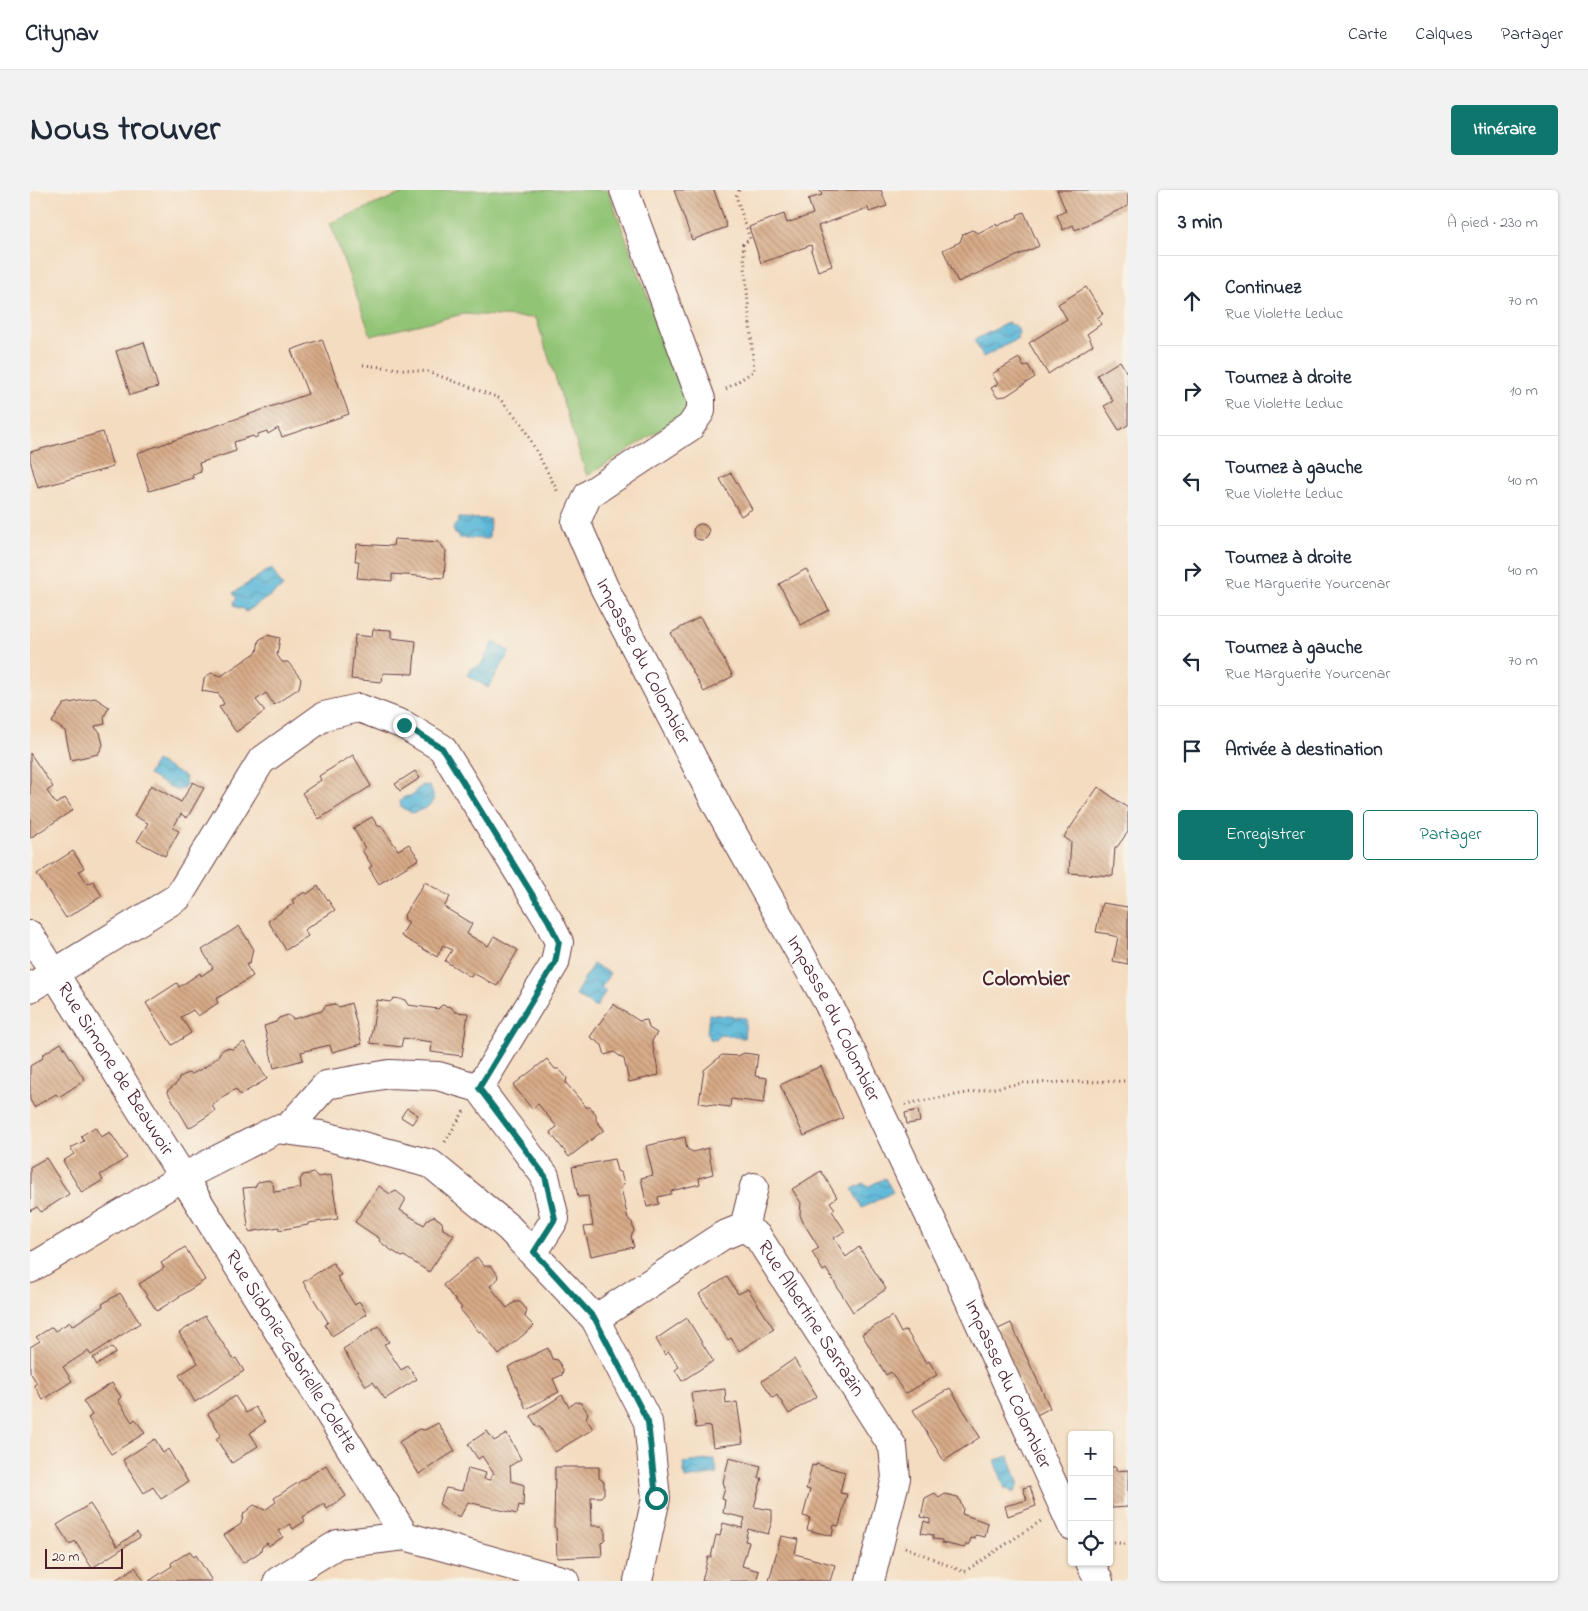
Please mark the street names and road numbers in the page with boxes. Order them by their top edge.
street label: Impasse du Colombier [588,574,698,750]
street label: Impasse du Colombier [779,930,888,1108]
street label: Rue Simone de Beauvoir [49,977,181,1163]
street label: Rue Albertine Sarrazin [750,1235,872,1403]
street label: Rue Sidonie-Gabrielle Colette [217,1245,365,1459]
street label: Impasse du Colombier [956,1295,1059,1474]

